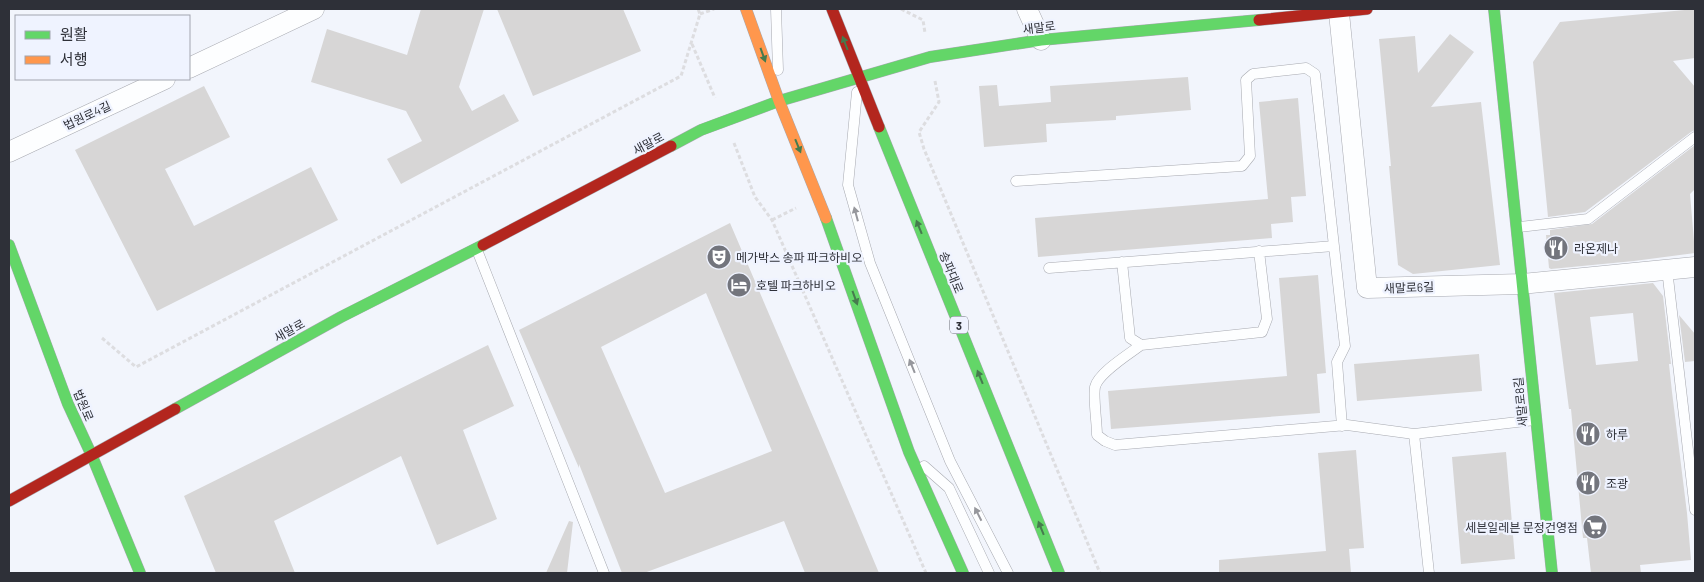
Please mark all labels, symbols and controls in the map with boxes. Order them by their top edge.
legend [15,15,190,80]
street label: 새말로 [1022,18,1056,36]
text: 원활 [60,25,88,43]
one-way arrow [841,35,849,50]
one-way arrow [760,47,767,62]
text: 서행 [60,50,88,68]
street label: 법원로4길 [61,98,113,132]
street label: 새말로 [630,129,666,157]
one-way arrow [794,139,802,153]
one-way arrow [852,206,860,221]
one-way arrow [915,219,923,234]
restaurant icon: 라온제나 [1543,235,1569,261]
place label: 라온제나 [1574,241,1618,255]
theatre icon: 메가박스 송파 파크하비오 [706,244,732,270]
street label: 송파대로 [937,249,967,295]
place label: 메가박스 송파 파크하비오 [736,250,862,264]
hotel icon: 호텔 파크하비오 [726,272,752,298]
place label: 호텔 파크하비오 [756,278,836,292]
street label: 새말로6길 [1384,279,1434,295]
one-way arrow [852,291,859,306]
street label: 새말로 [271,316,307,344]
road number: 3 [950,316,968,334]
one-way arrow [907,359,915,373]
one-way arrow [976,369,984,384]
street label: 새말로8길 [1510,376,1530,428]
street label: 법원로 [71,387,97,423]
restaurant icon: 하루 [1575,421,1601,447]
place label: 하루 [1606,427,1628,441]
restaurant icon: 조광 [1575,470,1601,496]
place label: 조광 [1606,476,1628,490]
one-way arrow [974,507,982,522]
supermarket icon: 세븐일레븐 문정건영점 [1582,514,1608,540]
place label: 세븐일레븐 문정건영점 [1465,520,1578,534]
one-way arrow [1036,521,1044,535]

